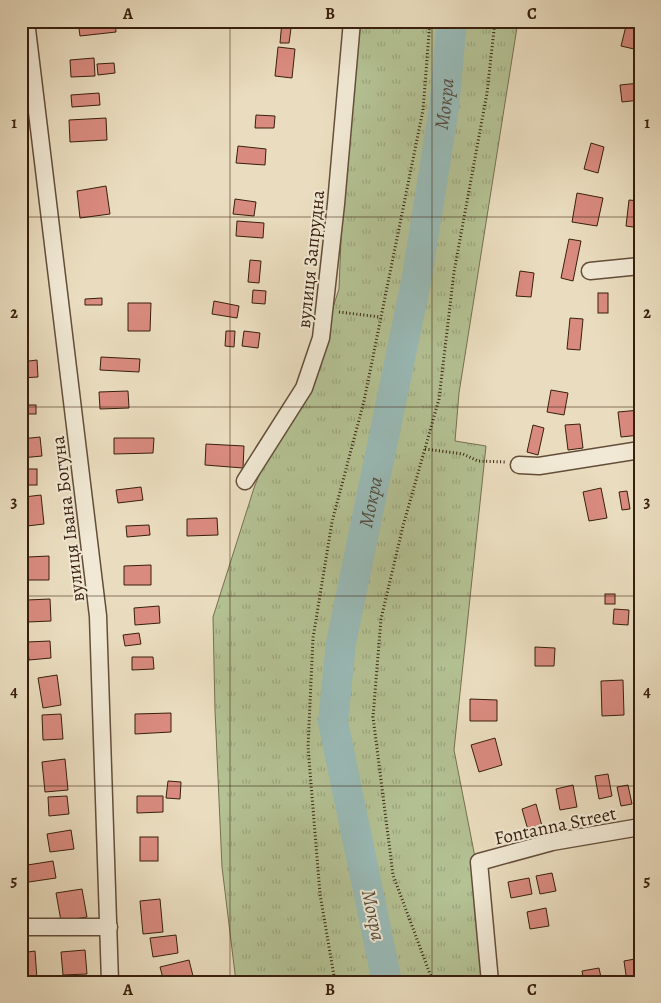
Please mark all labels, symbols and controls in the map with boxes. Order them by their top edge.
text: A [122,3,134,25]
text: B [325,3,335,25]
text: C [527,3,537,25]
water label: Мокра [428,77,461,132]
text: 1 [11,112,17,134]
text: 1 [644,112,650,134]
street label: вулиця Запрудна [291,189,331,329]
text: 2 [10,302,18,324]
text: 2 [643,302,651,324]
street label: вулиця Івана Богуна [45,434,91,603]
water label: Мокра [352,474,389,530]
text: 3 [11,491,18,513]
text: 3 [644,491,651,513]
text: 4 [10,681,18,703]
text: 4 [643,681,651,703]
street label: Fontanna Street [492,800,619,852]
text: 5 [11,870,18,892]
text: 5 [644,870,651,892]
water label: Мокра [355,887,392,943]
text: A [122,979,134,1001]
text: B [325,979,335,1001]
text: C [527,979,537,1001]

